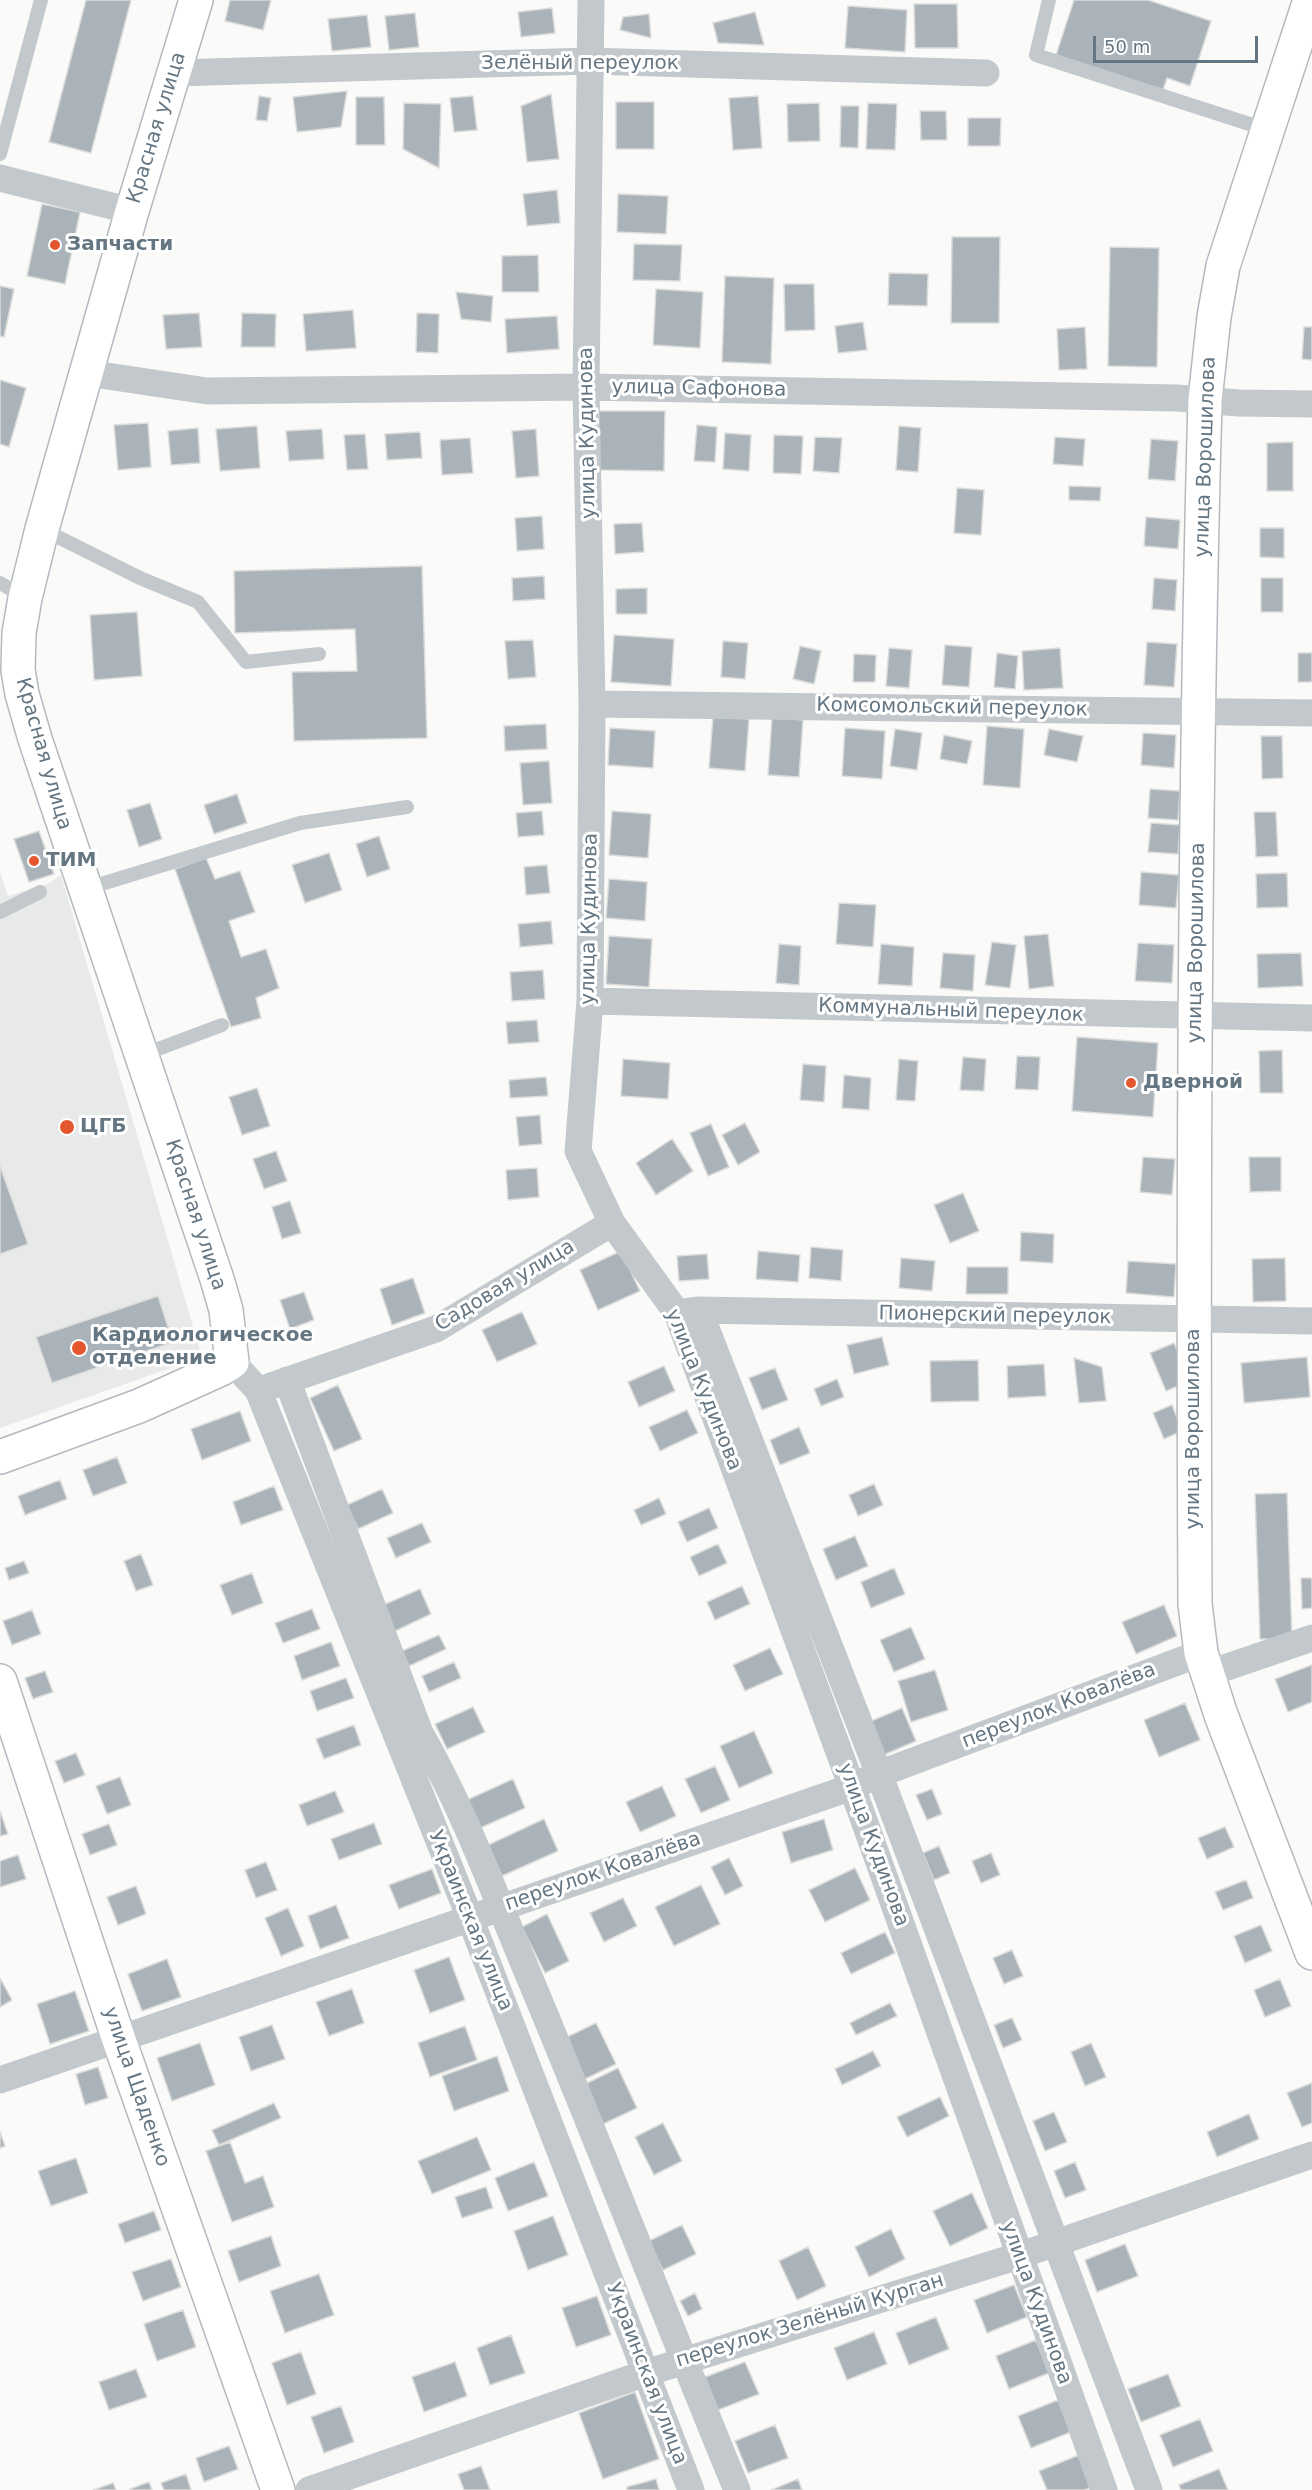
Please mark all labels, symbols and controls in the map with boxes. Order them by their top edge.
scale bar [1096,24,1261,62]
text: 50 m [1104,36,1150,57]
street label: Красная улица [123,49,191,207]
street label: Зелёный переулок [481,52,679,76]
place label: Запчасти [67,233,173,257]
marker: Запчасти [48,238,62,252]
street label: улица Кудинова [575,347,601,519]
street label: улица Ворошилова [1190,356,1222,558]
street label: улица Сафонова [611,375,787,403]
street label: Красная улица [10,675,76,833]
street label: Комсомольский переулок [816,694,1088,722]
street label: улица Кудинова [577,833,603,1005]
street label: улица Ворошилова [1183,842,1211,1044]
place label: ТИМ [46,849,96,873]
marker: ТИМ [27,854,41,868]
street label: Коммунальный переулок [818,994,1084,1028]
place label: Дверной [1143,1071,1243,1095]
marker: Дверной [1124,1076,1138,1090]
place label: ЦГБ [80,1115,127,1139]
marker: ЦГБ [58,1118,76,1136]
street label: Красная улица [159,1136,231,1294]
street label: Садовая улица [431,1235,579,1337]
street label: Пионерский переулок [878,1302,1112,1330]
street label: улица Кудинова [660,1306,746,1474]
place label: Кардиологическое отделение [92,1324,313,1371]
street label: улица Ворошилова [1182,1328,1206,1530]
marker: Кардиологическое отделение [70,1339,88,1357]
street label: переулок Ковалёва [959,1658,1159,1754]
street label: улица Кудинова [832,1760,914,1930]
street label: Украинская улица [423,1827,517,2015]
street label: переулок Ковалёва [502,1827,704,1917]
street label: улица Щаденко [97,2004,175,2170]
street label: улица Кудинова [995,2218,1077,2388]
street label: переулок Зелёный Курган [673,2269,947,2373]
street label: Украинская улица [600,2280,692,2468]

